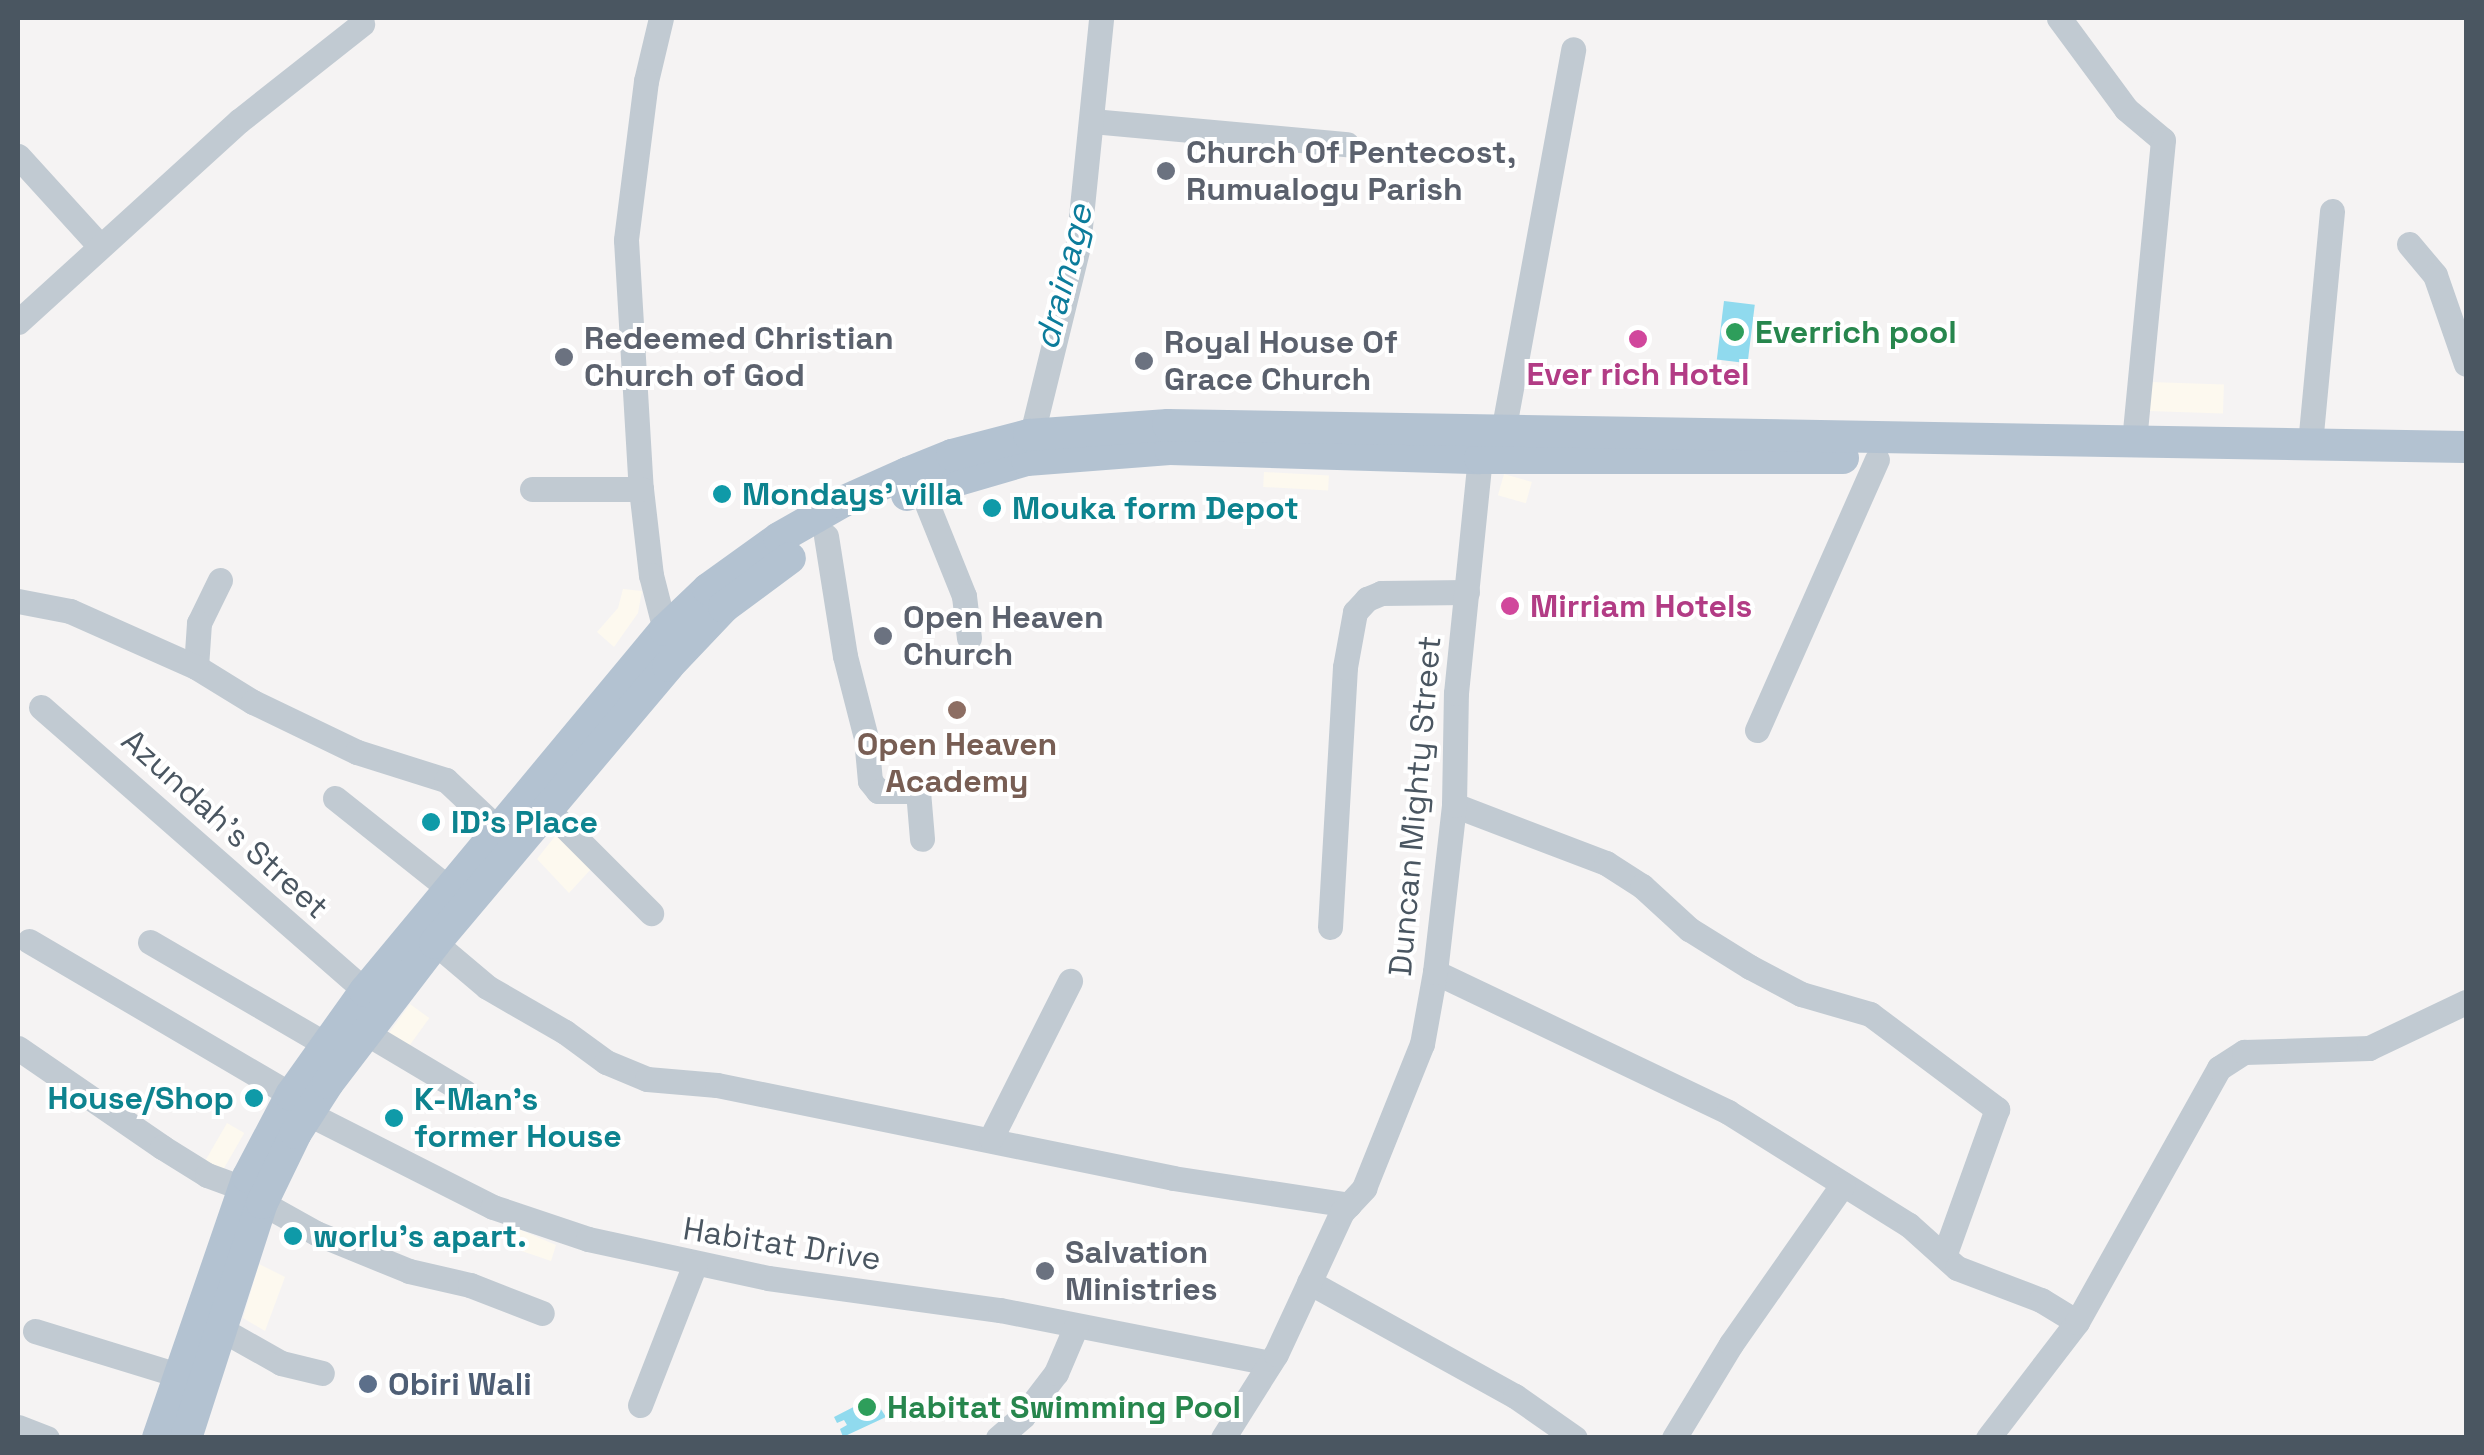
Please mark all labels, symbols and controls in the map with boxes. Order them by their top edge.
place label: Church Of Pentecost, Rumualogu Parish [1186,134,1516,209]
marker: Church Of Pentecost, Rumualogu Parish [1155,160,1177,182]
water label: drainage [1025,200,1101,354]
place label: Everrich pool [1755,313,1957,351]
place label: Redeemed Christian Church of God [584,320,894,395]
marker: Everrich pool [1724,321,1746,343]
place label: Royal House Of Grace Church [1164,324,1398,399]
marker: Ever rich Hotel [1627,328,1649,350]
marker: Redeemed Christian Church of God [553,346,575,368]
marker: Royal House Of Grace Church [1133,350,1155,372]
place label: Ever rich Hotel [1527,355,1749,393]
place label: Mondays' villa [742,475,963,513]
marker: Mondays' villa [711,483,733,505]
place label: Mouka form Depot [1012,489,1299,527]
marker: Mouka form Depot [981,497,1003,519]
place label: Mirriam Hotels [1530,587,1752,625]
marker: Mirriam Hotels [1499,595,1521,617]
place label: Open Heaven Church [903,599,1104,674]
marker: Open Heaven Church [872,625,894,647]
street label: Duncan Mighty Street [1381,634,1449,978]
marker: Open Heaven Academy [946,699,968,721]
street label: Azundah's Street [114,721,336,927]
place label: Open Heaven Academy [857,726,1057,801]
place label: ID's Place [451,803,598,841]
marker: ID's Place [420,811,442,833]
place label: House/Shop [47,1079,234,1117]
place label: K-Man's former House [414,1081,622,1156]
marker: House/Shop [243,1087,265,1109]
marker: K-Man's former House [383,1107,405,1129]
street label: Habitat Drive [680,1209,884,1279]
place label: worlu's apart. [313,1217,527,1255]
marker: worlu's apart. [282,1225,304,1247]
place label: Salvation Ministries [1065,1234,1217,1309]
marker: Salvation Ministries [1034,1260,1056,1282]
place label: Obiri Wali [388,1365,532,1403]
marker: Obiri Wali [357,1373,379,1395]
place label: Habitat Swimming Pool [887,1388,1241,1426]
marker: Habitat Swimming Pool [856,1396,878,1418]

